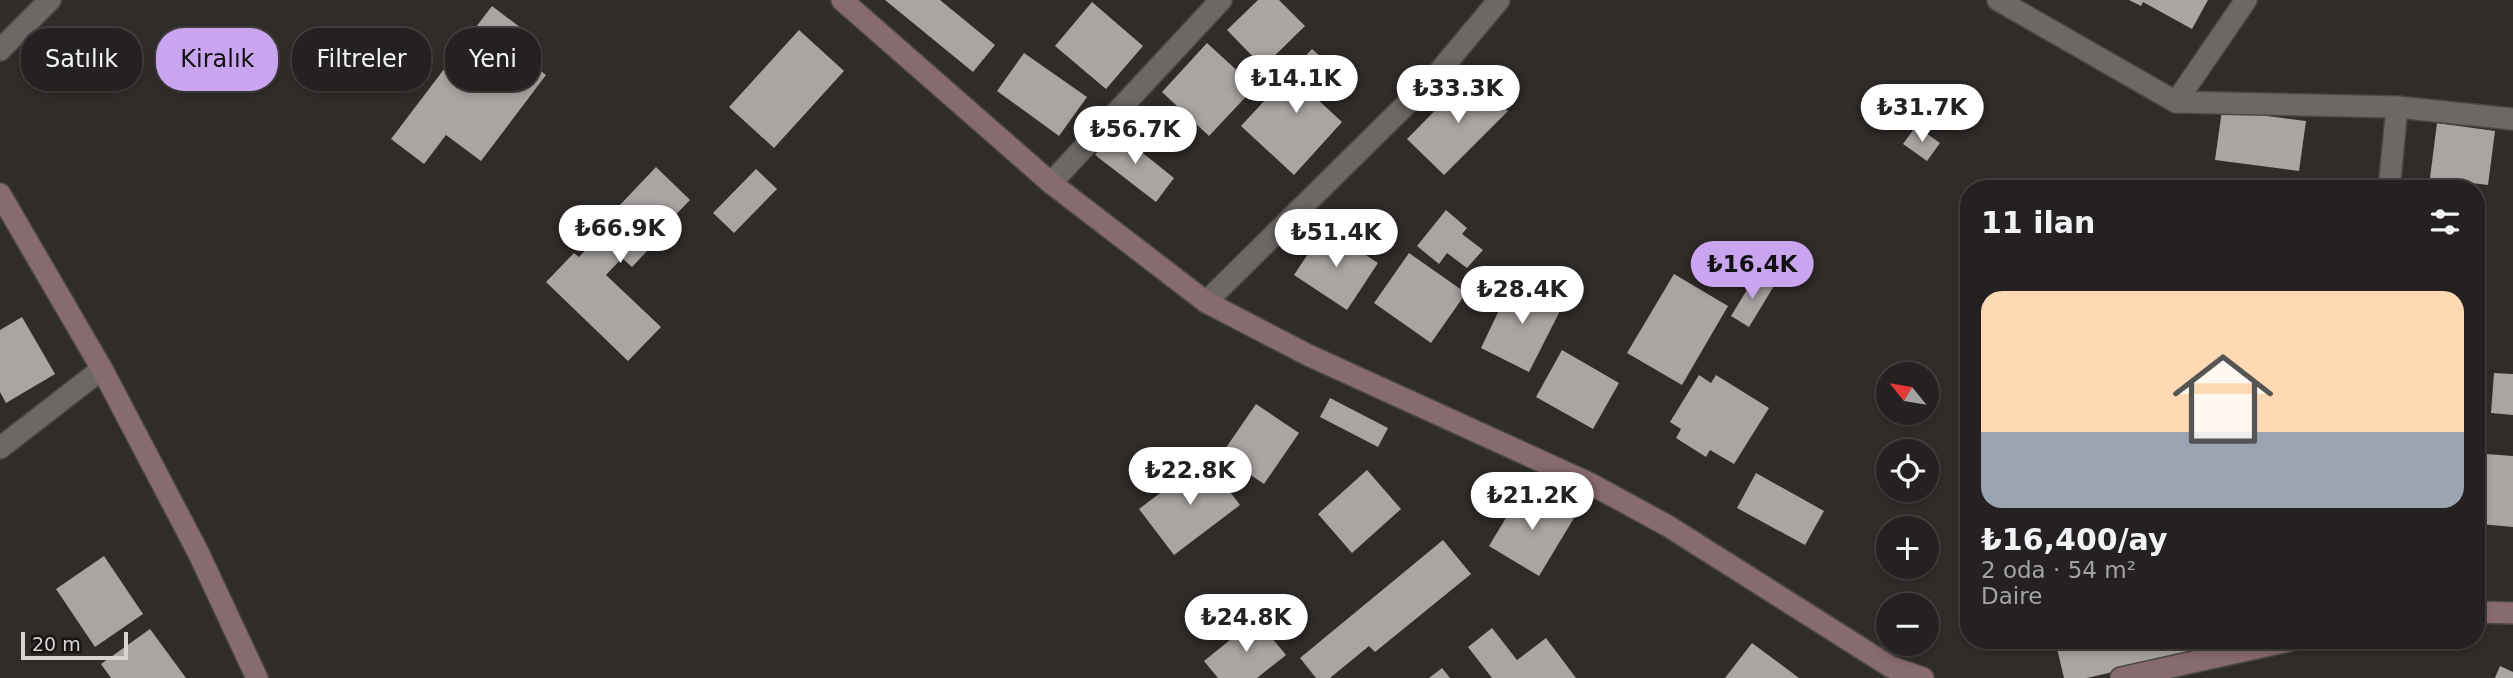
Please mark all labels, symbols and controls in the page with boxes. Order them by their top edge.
chip: Satılık [21,28,142,91]
chip: Kiralık [156,28,278,91]
chip: Filtreler [292,28,431,91]
chip: Yeni [445,28,541,91]
pin: ₺14.1K [1239,55,1353,115]
text: ₺14.1K [1251,65,1341,91]
pin: ₺33.3K [1401,66,1515,125]
text: ₺33.3K [1413,75,1503,101]
pin: ₺31.7K [1865,85,1979,144]
text: ₺31.7K [1877,94,1967,120]
pin: ₺56.7K [1078,106,1192,166]
text: ₺56.7K [1090,116,1180,142]
icon: filters [2426,203,2464,241]
pin: ₺66.9K [563,205,677,265]
text: 11 ilan [1981,205,2095,240]
pin: ₺51.4K [1279,210,1393,269]
text: ₺66.9K [575,215,665,241]
text: ₺51.4K [1291,219,1381,245]
pin: ₺16.4K [1695,242,1809,301]
text: ₺16.4K [1707,251,1797,277]
pin: ₺28.4K [1465,266,1579,326]
text: ₺28.4K [1477,276,1567,302]
icon: home [2160,336,2286,462]
north arrow [1876,362,1939,425]
map controls [1876,362,1939,656]
button: locate [1876,439,1939,502]
pin: ₺22.8K [1133,448,1247,507]
text: ₺22.8K [1145,457,1235,483]
pin: ₺21.2K [1475,472,1589,532]
text: ₺21.2K [1487,482,1577,508]
button: + [1876,516,1939,579]
text: ₺16,400/ay [1981,522,2167,557]
text: 2 oda · 54 m² [1981,557,2136,583]
text: Daire [1981,583,2042,609]
button: − [1876,593,1939,656]
pin: ₺24.8K [1189,594,1303,654]
text: ₺24.8K [1201,604,1291,630]
scale bar [21,629,128,661]
text: 20 m [32,633,81,655]

